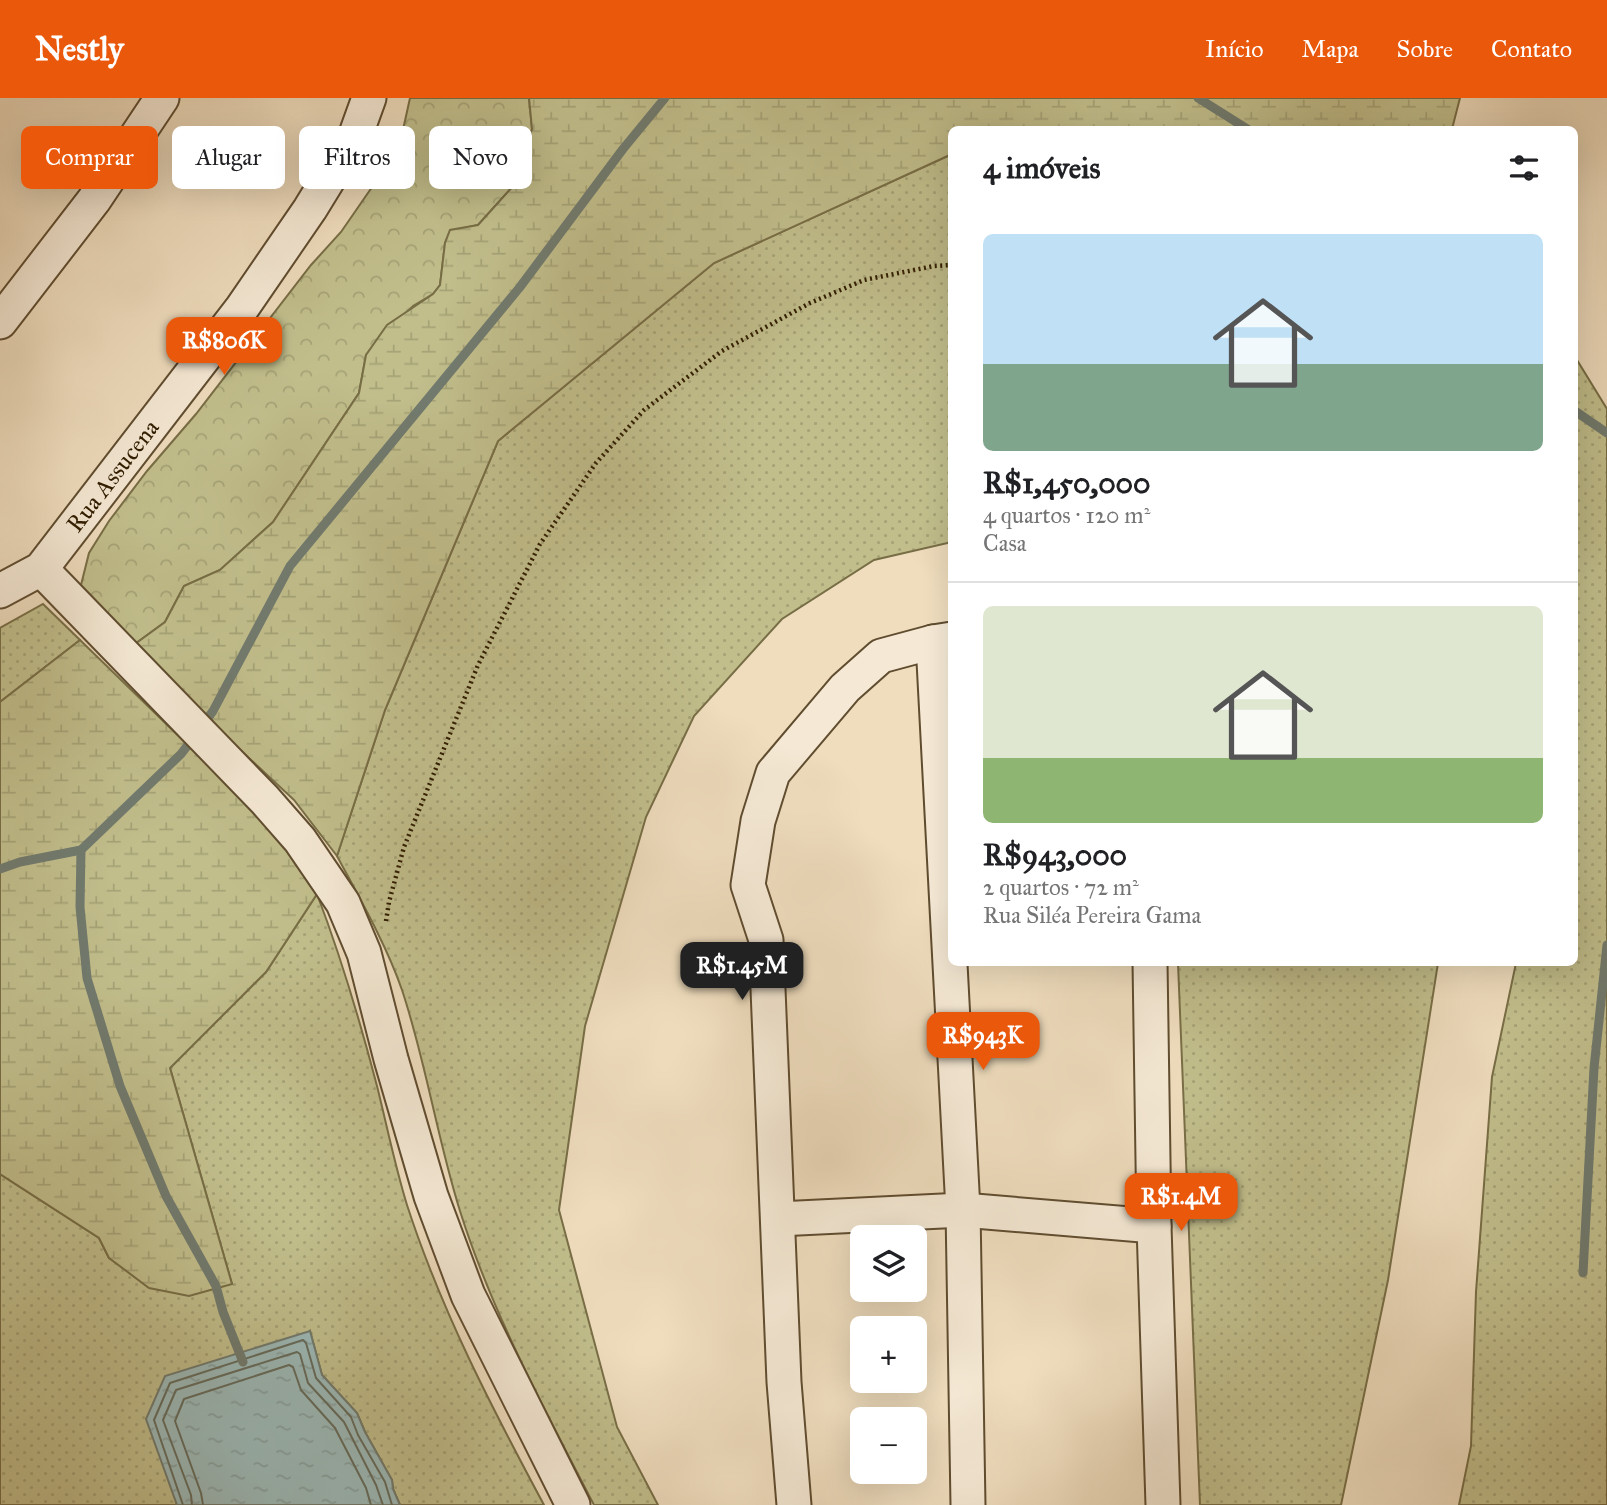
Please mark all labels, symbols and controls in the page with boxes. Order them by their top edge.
text: Nestly [35,29,124,69]
text: Início [1205,34,1264,64]
text: Mapa [1302,34,1359,64]
text: Sobre [1397,34,1453,64]
text: Contato [1491,34,1572,64]
chip: Comprar [21,126,158,189]
chip: Alugar [172,126,285,189]
chip: Filtros [299,126,415,189]
chip: Novo [429,126,532,189]
icon: filters [1505,149,1543,187]
text: 4 imóveis [983,150,1100,186]
icon: home [1200,280,1326,406]
pin: R$806K [167,317,281,377]
text: R$806K [182,326,266,354]
street label: Rua Assucena [60,413,166,538]
text: R$1,450,000 [983,465,1151,501]
text: 4 quartos · 120 m² [983,501,1150,529]
text: Casa [983,529,1027,557]
icon: home [1200,652,1326,778]
text: R$943,000 [983,837,1127,873]
text: 2 quartos · 72 m² [983,873,1139,901]
text: Rua Siléa Pereira Gama [983,901,1201,929]
pin: R$1.45M [677,942,807,1002]
text: R$1.45M [696,951,788,979]
pin: R$943K [926,1012,1040,1072]
text: R$943K [943,1021,1023,1049]
pin: R$1.4M [1124,1174,1238,1233]
text: R$1.4M [1141,1182,1221,1210]
map controls [850,1225,927,1484]
button: layers [850,1225,927,1302]
button: + [850,1316,927,1393]
button: − [850,1407,927,1484]

